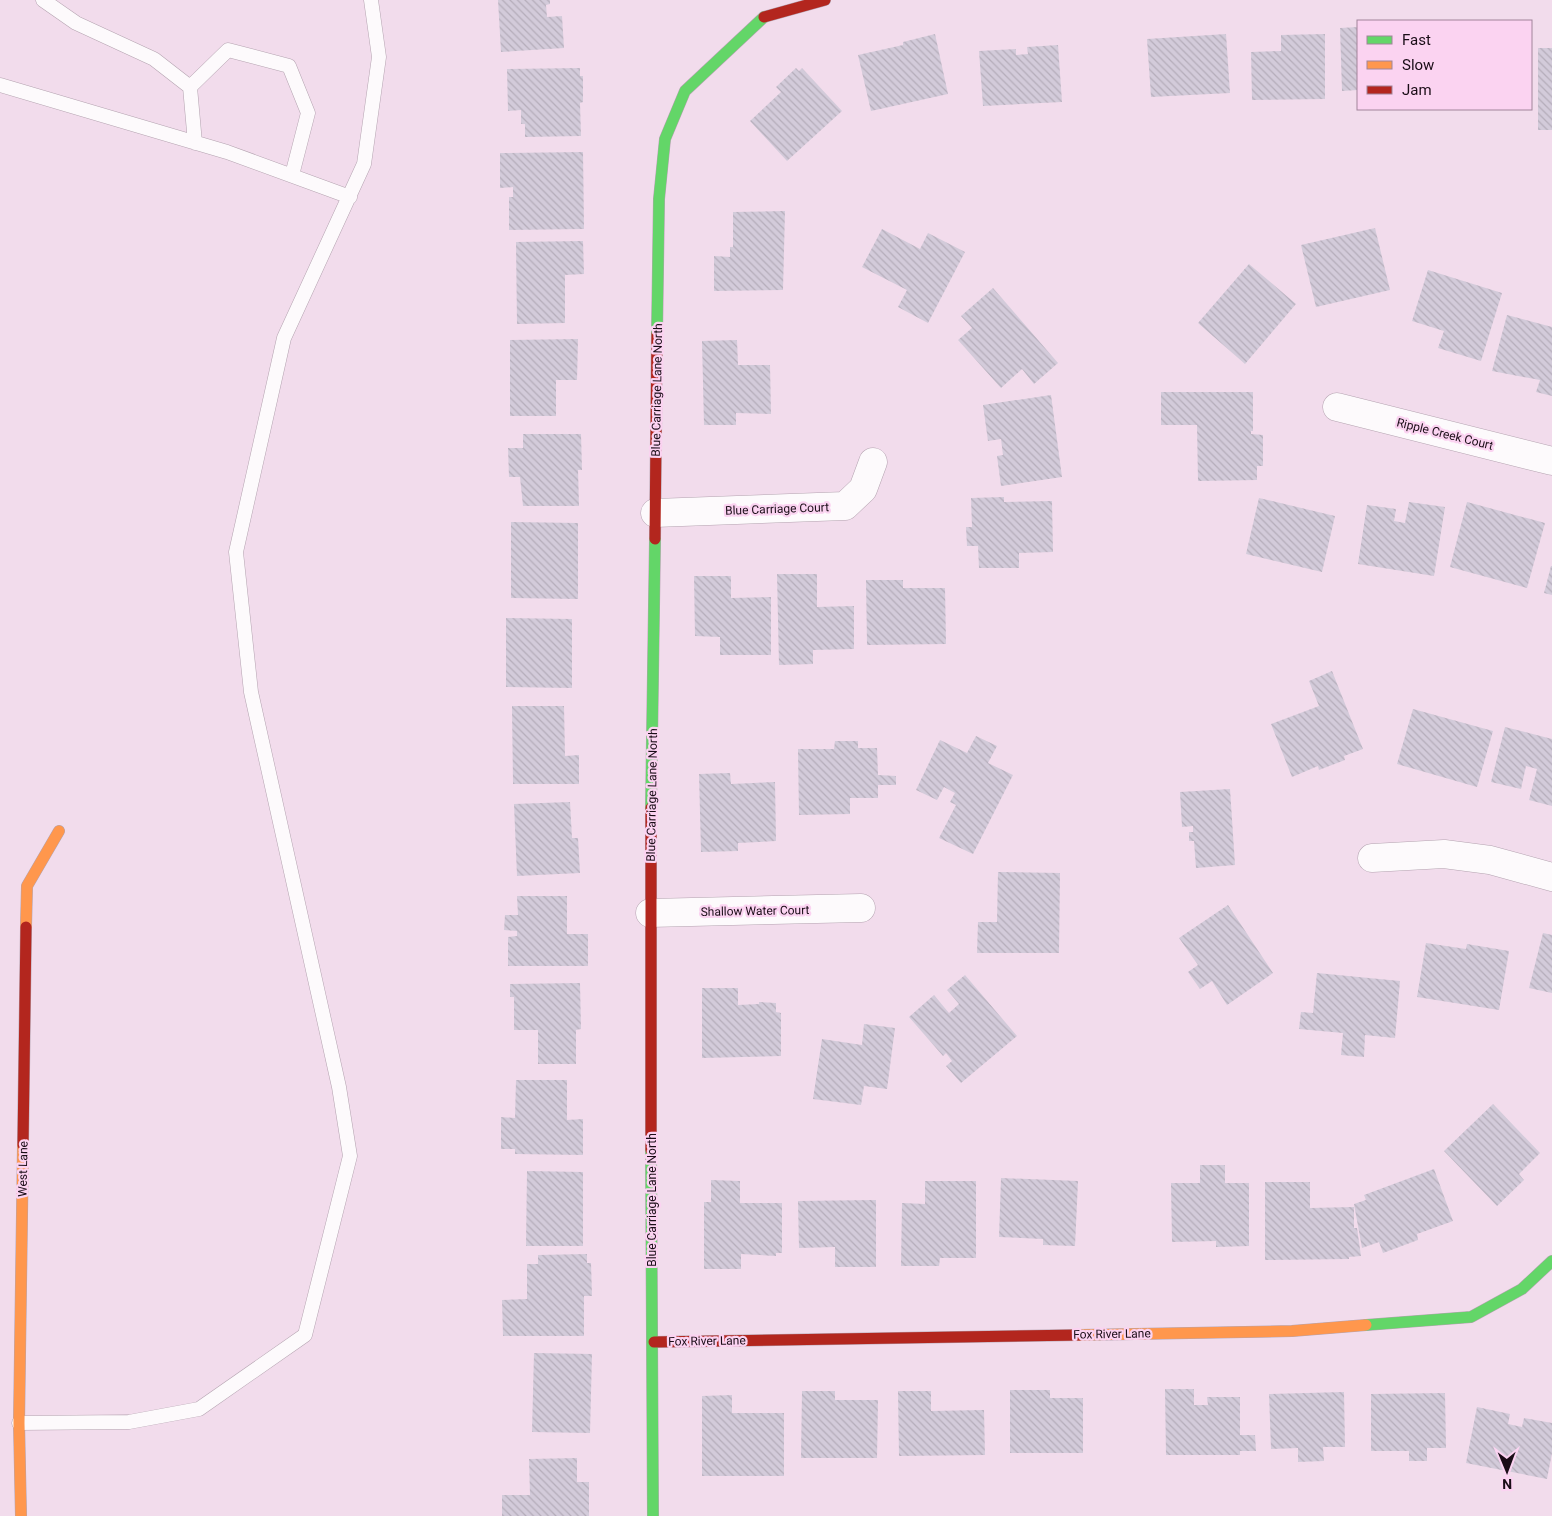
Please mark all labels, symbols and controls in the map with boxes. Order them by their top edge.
legend [1357,20,1532,110]
text: Fast [1402,31,1431,49]
text: Slow [1402,56,1434,74]
text: Jam [1402,81,1432,99]
street label: Blue Carriage Lane North [649,323,665,457]
street label: Ripple Creek Court [1395,415,1495,453]
street label: Blue Carriage Court [725,500,829,518]
street label: Blue Carriage Lane North [644,728,660,862]
street label: Shallow Water Court [700,903,810,919]
street label: Blue Carriage Lane North [645,1133,659,1267]
street label: West Lane [16,1141,30,1197]
street label: Fox River Lane [1073,1326,1151,1342]
street label: Fox River Lane [668,1333,746,1349]
north arrow [1482,1446,1532,1496]
text: N [1502,1476,1512,1492]

